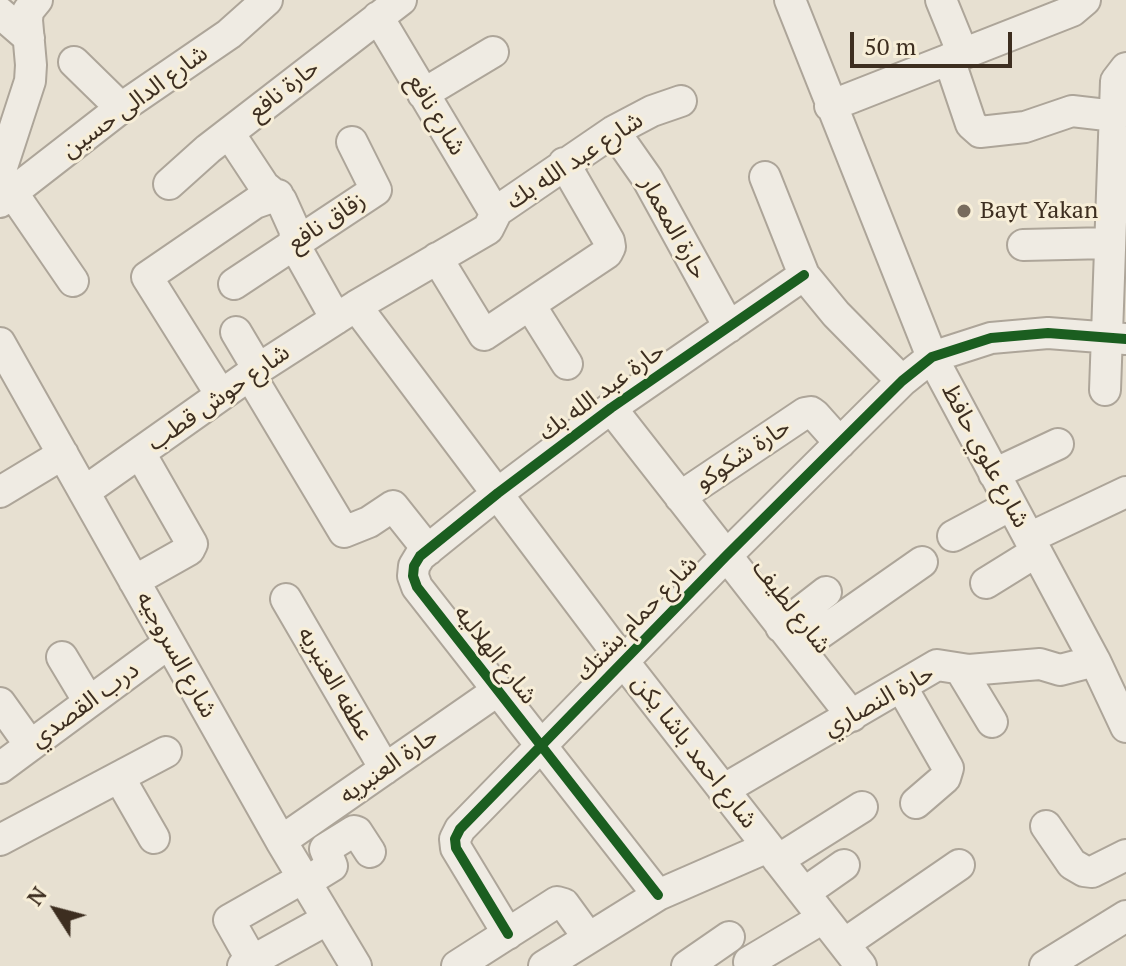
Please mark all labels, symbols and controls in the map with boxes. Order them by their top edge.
scale bar [854,16,1016,66]
text: 50 m [864,30,916,62]
street label: شارع الدالى حسين [56,39,214,165]
street label: حارة نافع [243,54,325,126]
street label: شارع نافع [401,69,471,161]
street label: شارع عبد الله بك [501,106,649,216]
street label: حارة المعمار [633,172,713,284]
street label: زقاق نافع [283,186,371,258]
place label: Bayt Yakan [980,197,1098,225]
marker: Bayt Yakan [955,202,973,220]
street label: حارة عبد الله بك [533,337,671,447]
street label: شارع حوش قطب [142,338,296,458]
street label: شارع علوي حافظ [935,379,1035,533]
street label: حارة شكوكو [690,413,796,497]
street label: شارع حمام بشتك [570,550,704,688]
street label: شارع لطيف [745,554,837,660]
street label: شارع السروجيه [129,587,223,723]
street label: شارع الهلاليه [447,600,543,710]
street label: عطفه العنبريه [291,622,379,746]
street label: درب القصدي [25,656,145,754]
street label: حارة النصاري [819,659,939,743]
street label: شارع احمد باشا يكن [625,669,763,835]
street label: حارة العنبريه [334,722,444,810]
north arrow [16,870,96,950]
text: N [20,880,53,911]

